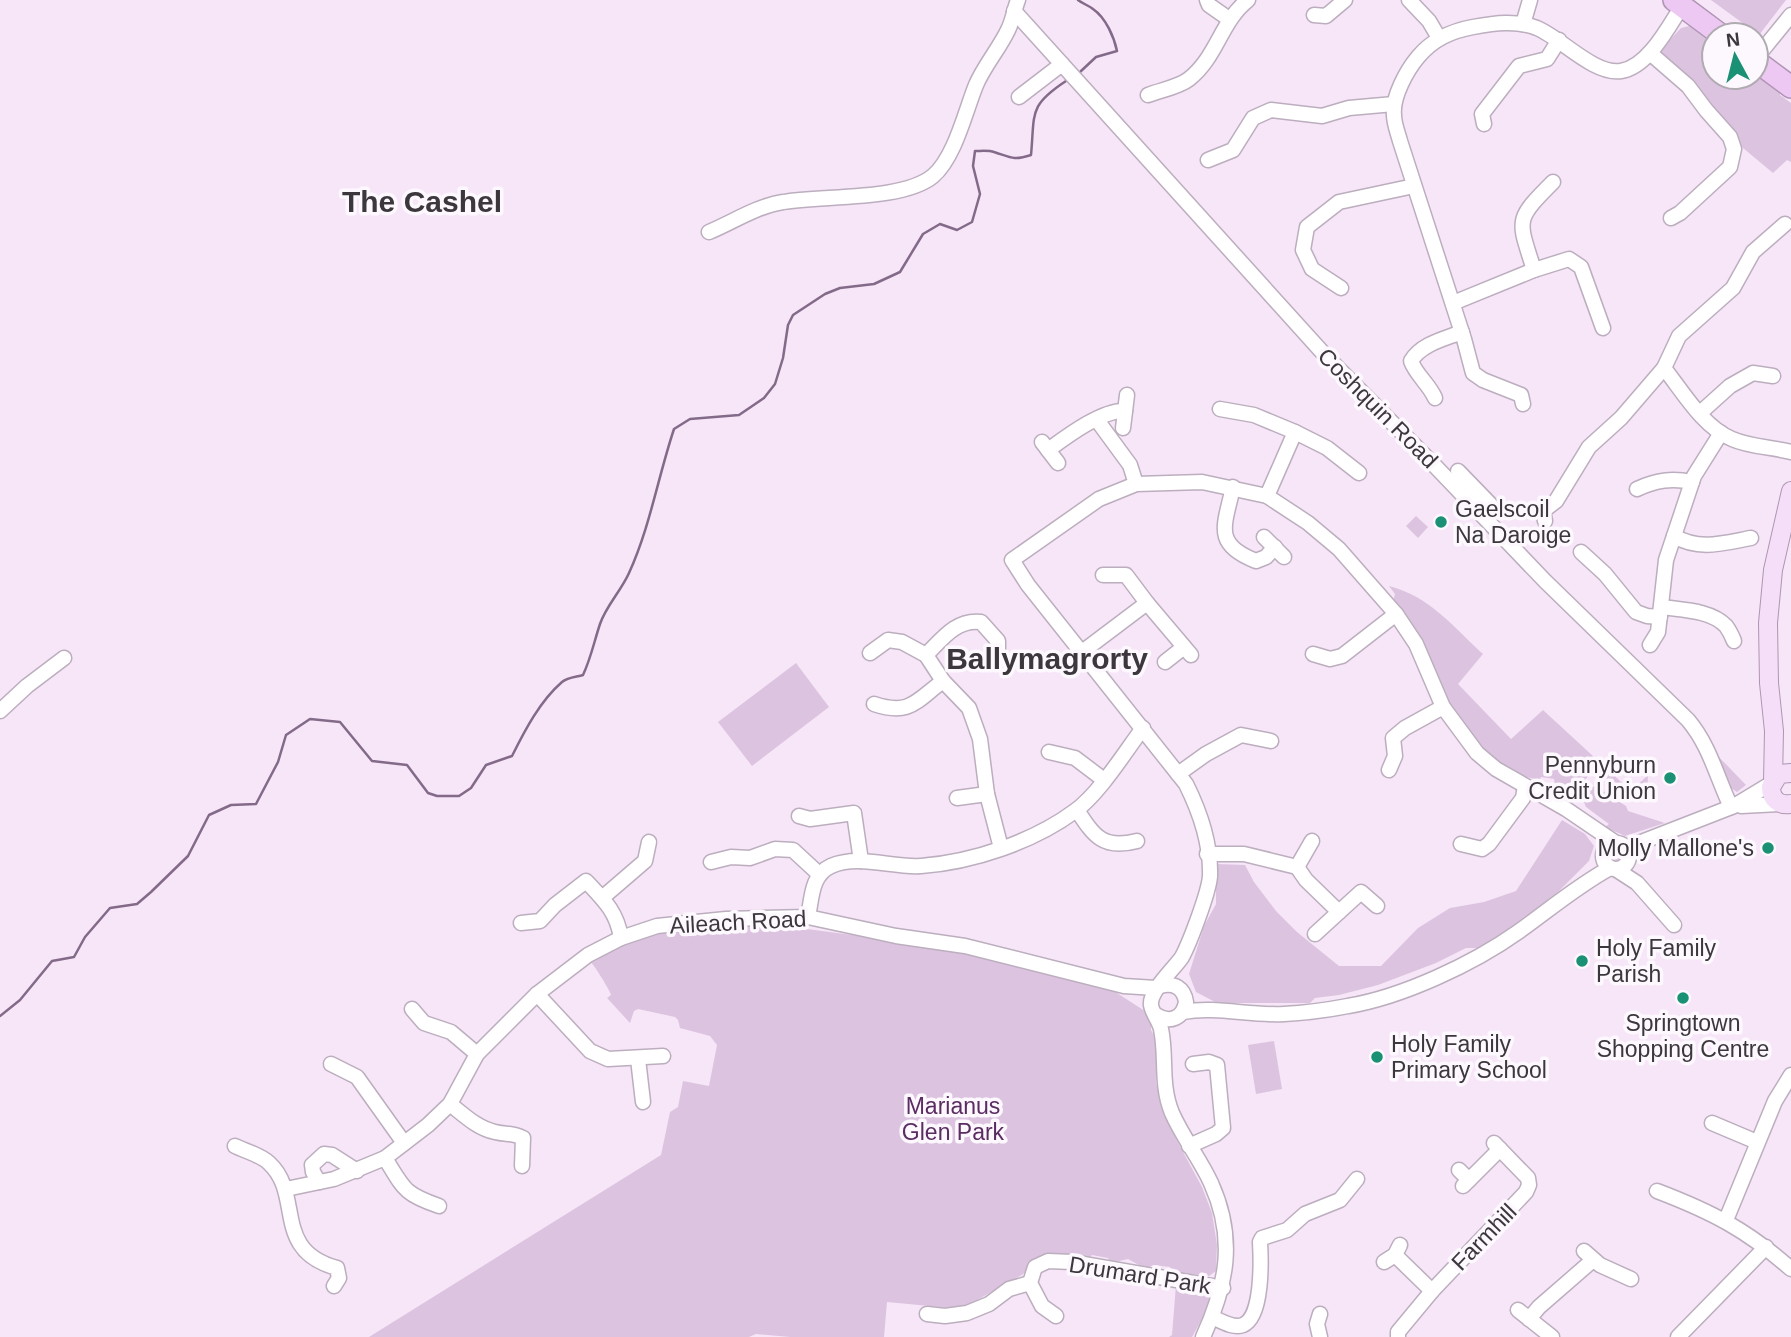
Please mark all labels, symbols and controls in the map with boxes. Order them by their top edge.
north arrow [1700,21,1770,91]
text: N [1725,28,1741,51]
district label: The Cashel [342,185,502,218]
street label: Coshquin Road [1313,343,1443,473]
place label: Gaelscoil Na Daroige [1455,496,1571,548]
marker: Gaelscoil Na Daroige [1433,514,1449,530]
district label: Ballymagrorty [946,642,1148,675]
place label: Pennyburn Credit Union [1528,752,1656,804]
marker: Pennyburn Credit Union [1662,770,1678,786]
place label: Molly Mallone's [1598,835,1754,861]
marker: Molly Mallone's [1760,840,1776,856]
street label: Aileach Road [669,905,807,939]
place label: Holy Family Parish [1596,935,1717,987]
marker: Holy Family Parish [1574,953,1590,969]
marker: Springtown Shopping Centre [1675,990,1691,1006]
place label: Springtown Shopping Centre [1597,1010,1769,1062]
place label: Holy Family Primary School [1391,1031,1547,1083]
marker: Holy Family Primary School [1369,1049,1385,1065]
park label: Marianus Glen Park [902,1093,1005,1145]
street label: Farmhill [1446,1199,1522,1275]
street label: Drumard Park [1067,1251,1213,1299]

